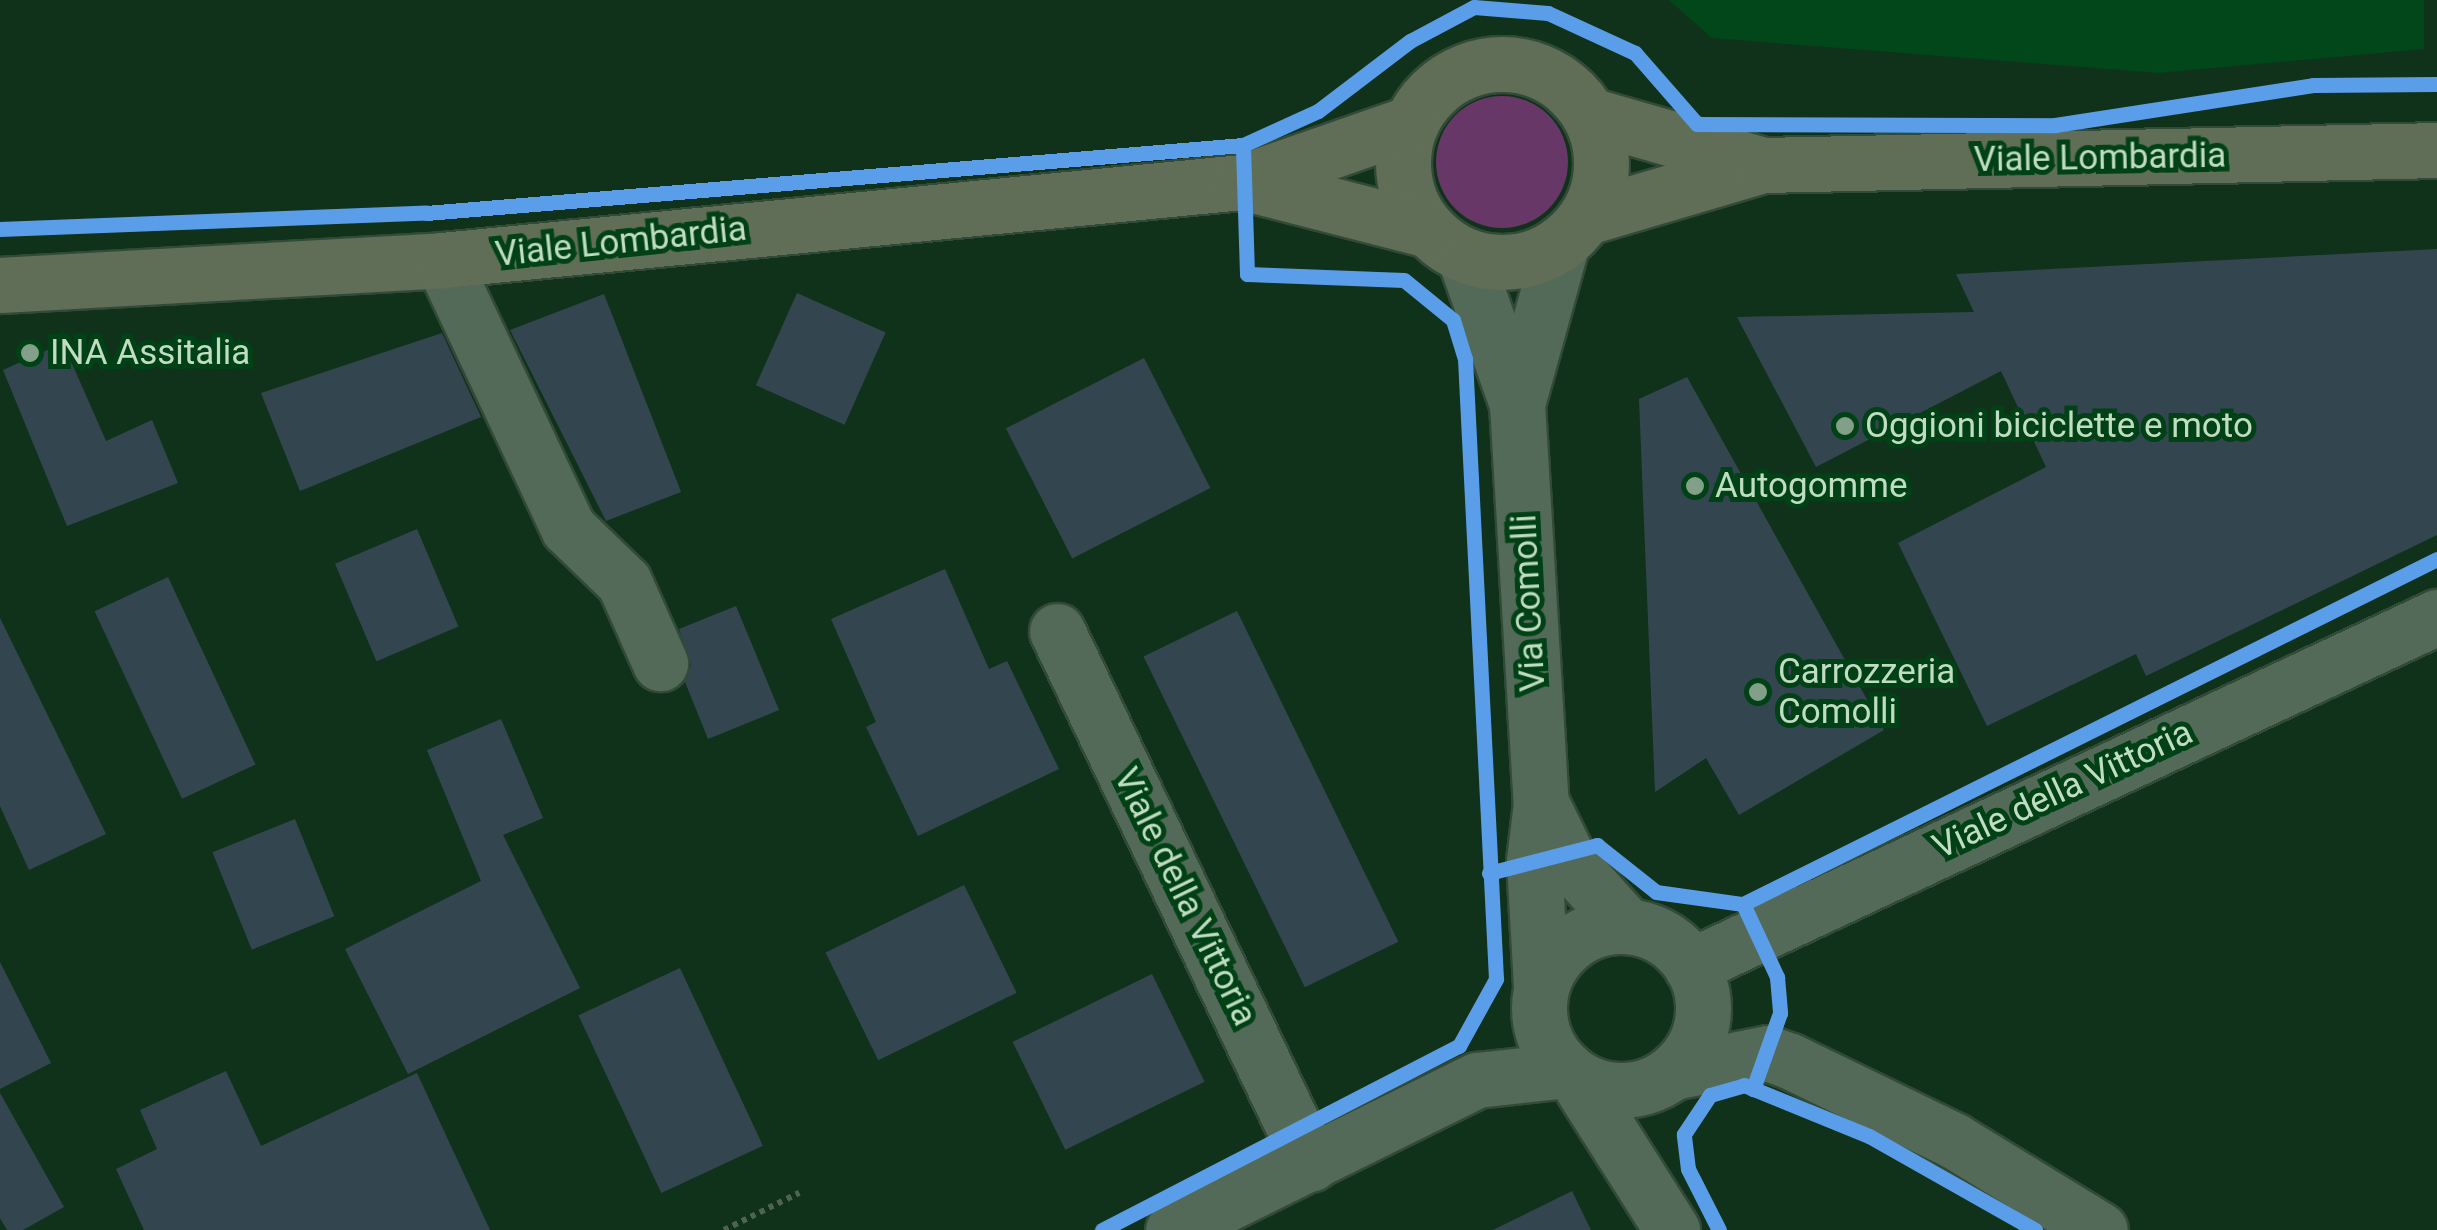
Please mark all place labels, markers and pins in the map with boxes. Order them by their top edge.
place label: INA Assitalia [50,332,250,374]
marker: INA Assitalia [19,342,41,364]
place label: Oggioni biciclette e moto [1865,405,2253,447]
marker: Oggioni biciclette e moto [1834,415,1856,437]
place label: Autogomme [1715,465,1908,507]
marker: Autogomme [1684,475,1706,497]
place label: Carrozzeria Comolli [1778,651,1955,733]
marker: Carrozzeria Comolli [1747,681,1769,703]

